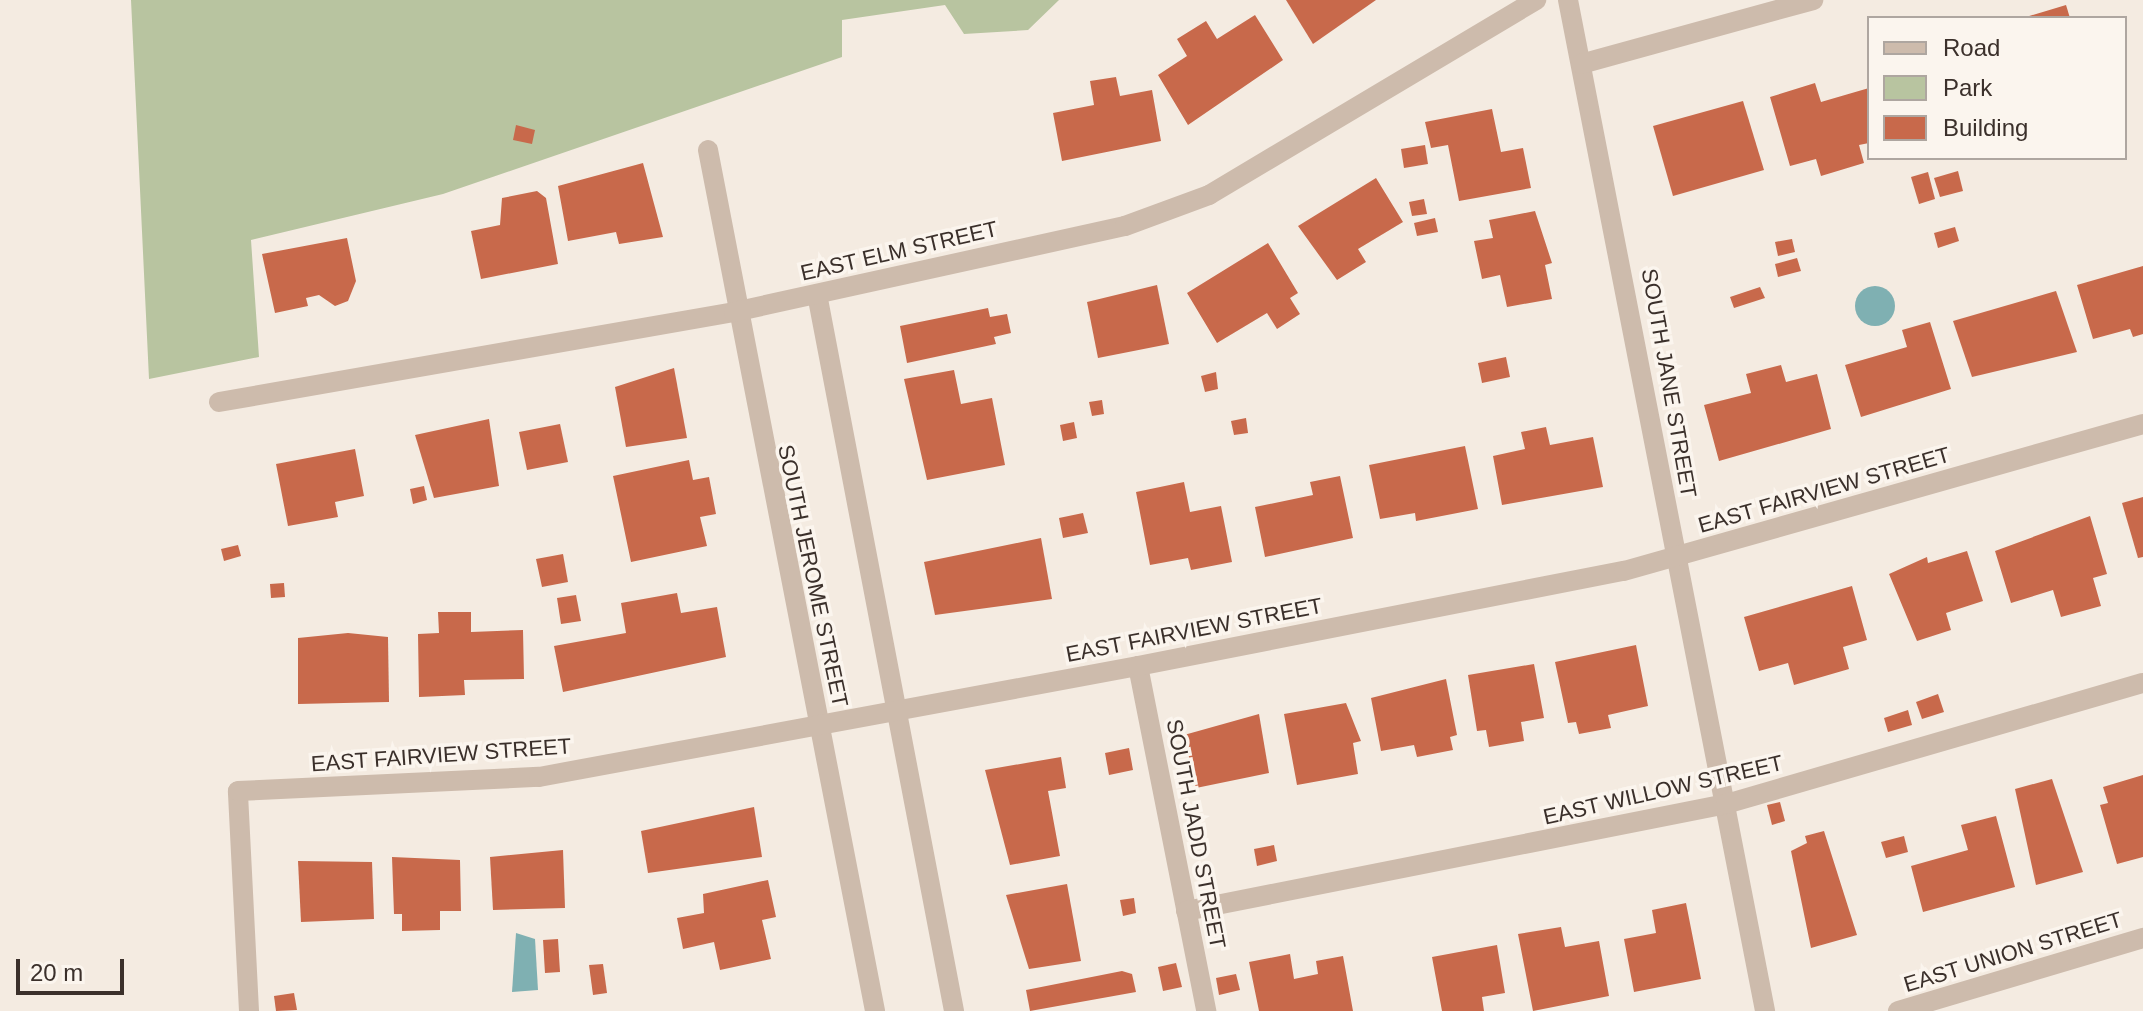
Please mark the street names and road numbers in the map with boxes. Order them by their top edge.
street label: EAST ELM STREET [798,215,1000,287]
street label: SOUTH JANE STREET [1636,266,1702,500]
street label: EAST FAIRVIEW STREET [1695,441,1953,539]
street label: SOUTH JEROME STREET [772,442,854,710]
street label: EAST FAIRVIEW STREET [1063,592,1325,668]
street label: SOUTH JADD STREET [1161,717,1231,951]
street label: EAST FAIRVIEW STREET [310,733,572,777]
street label: EAST WILLOW STREET [1540,750,1786,830]
street label: EAST UNION STREET [1900,906,2126,998]

